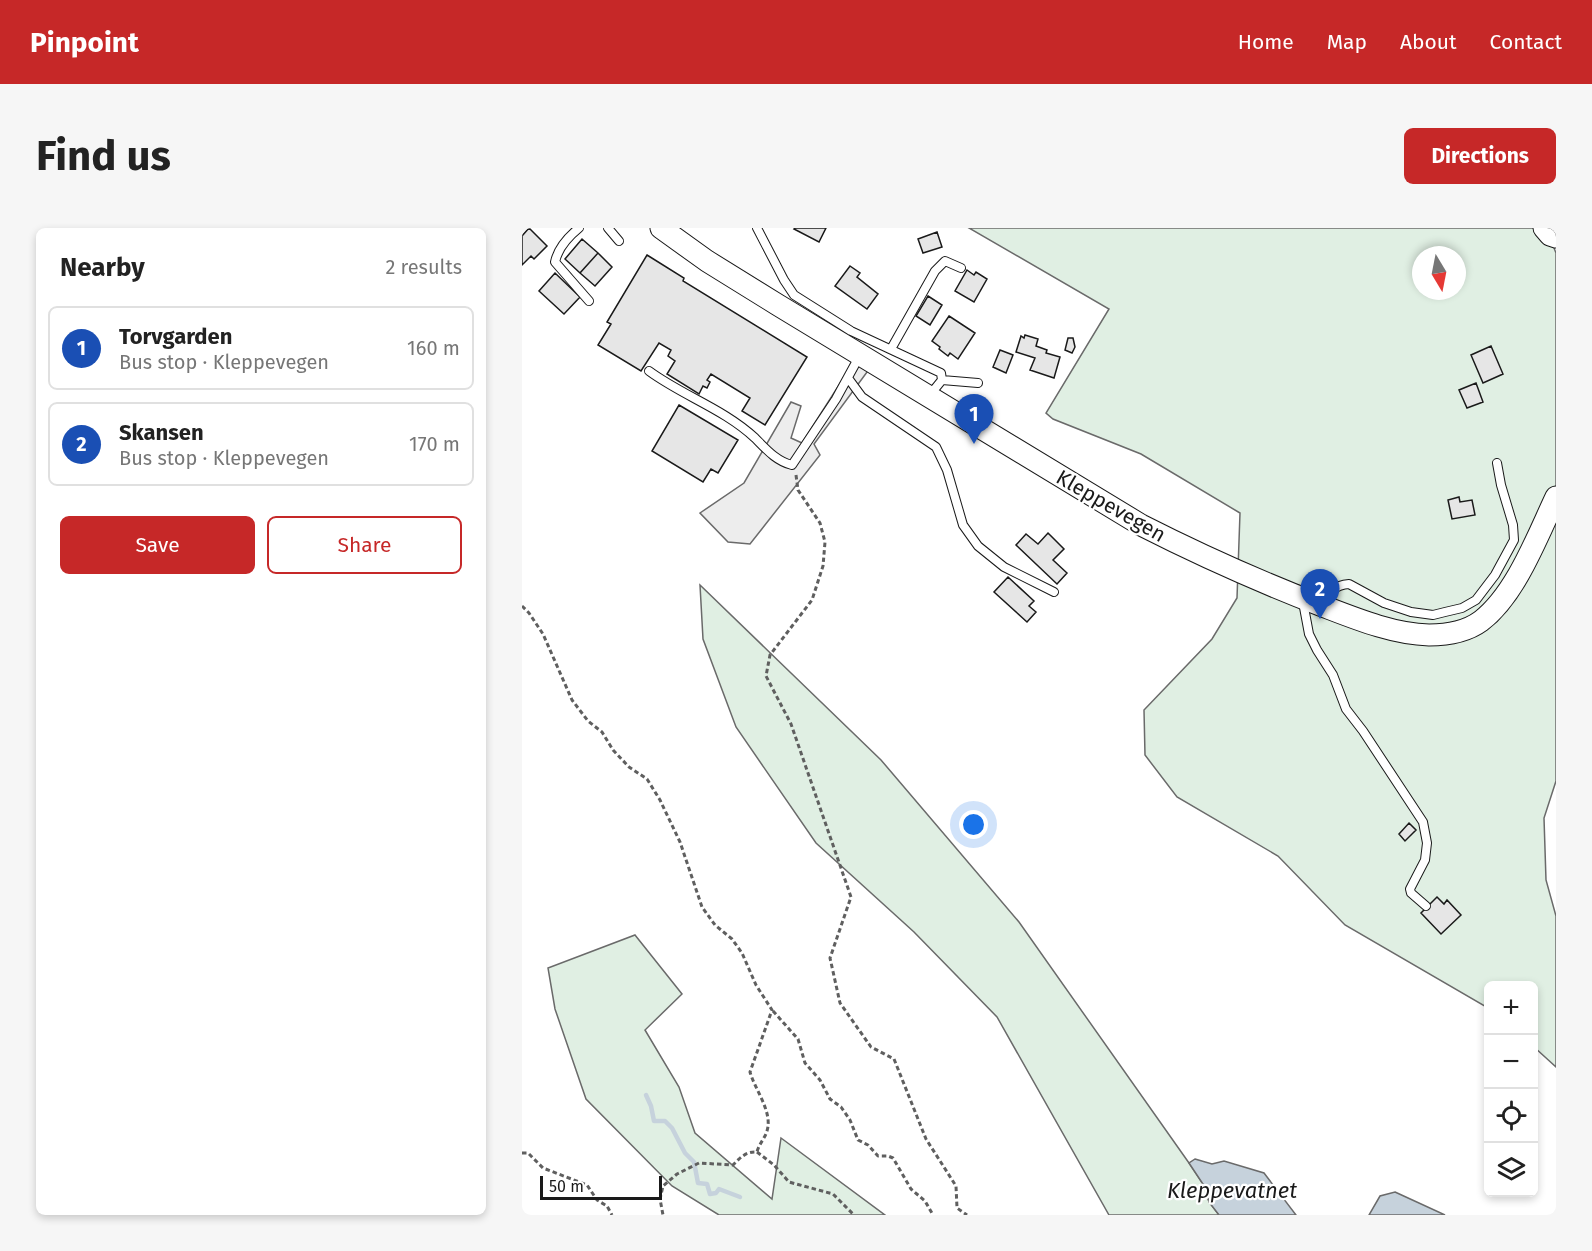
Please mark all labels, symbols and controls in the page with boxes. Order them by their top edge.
text: Pinpoint [30,26,139,59]
text: Home [1238,29,1294,55]
text: Map [1327,29,1367,55]
text: About [1400,29,1457,55]
text: Contact [1490,29,1562,55]
button: Directions [1404,128,1556,184]
text: Find us [36,131,171,181]
north arrow [1412,246,1466,300]
text: Nearby [60,252,145,283]
text: 2 results [385,255,462,279]
text: Torvgarden [119,323,232,350]
text: 1 [77,336,86,360]
text: 160 m [407,336,460,360]
text: Bus stop · Kleppevegen [119,350,329,374]
pin: 1 [954,394,994,444]
text: Skansen [119,419,204,446]
text: 2 [76,432,87,456]
text: 170 m [409,432,460,456]
text: Bus stop · Kleppevegen [119,446,329,470]
street label: Kleppevegen [1052,464,1170,548]
button: Save [60,516,255,574]
button: Share [267,516,462,574]
pin: 2 [1300,570,1340,619]
your location [959,810,988,839]
map controls [1484,981,1538,1197]
button: + [1484,981,1538,1035]
button: − [1484,1035,1538,1089]
button: locate [1484,1089,1538,1143]
button: layers [1484,1143,1538,1197]
scale bar [540,1173,662,1200]
text: 50 m [549,1177,584,1196]
water label: Kleppevatnet [1167,1177,1297,1204]

